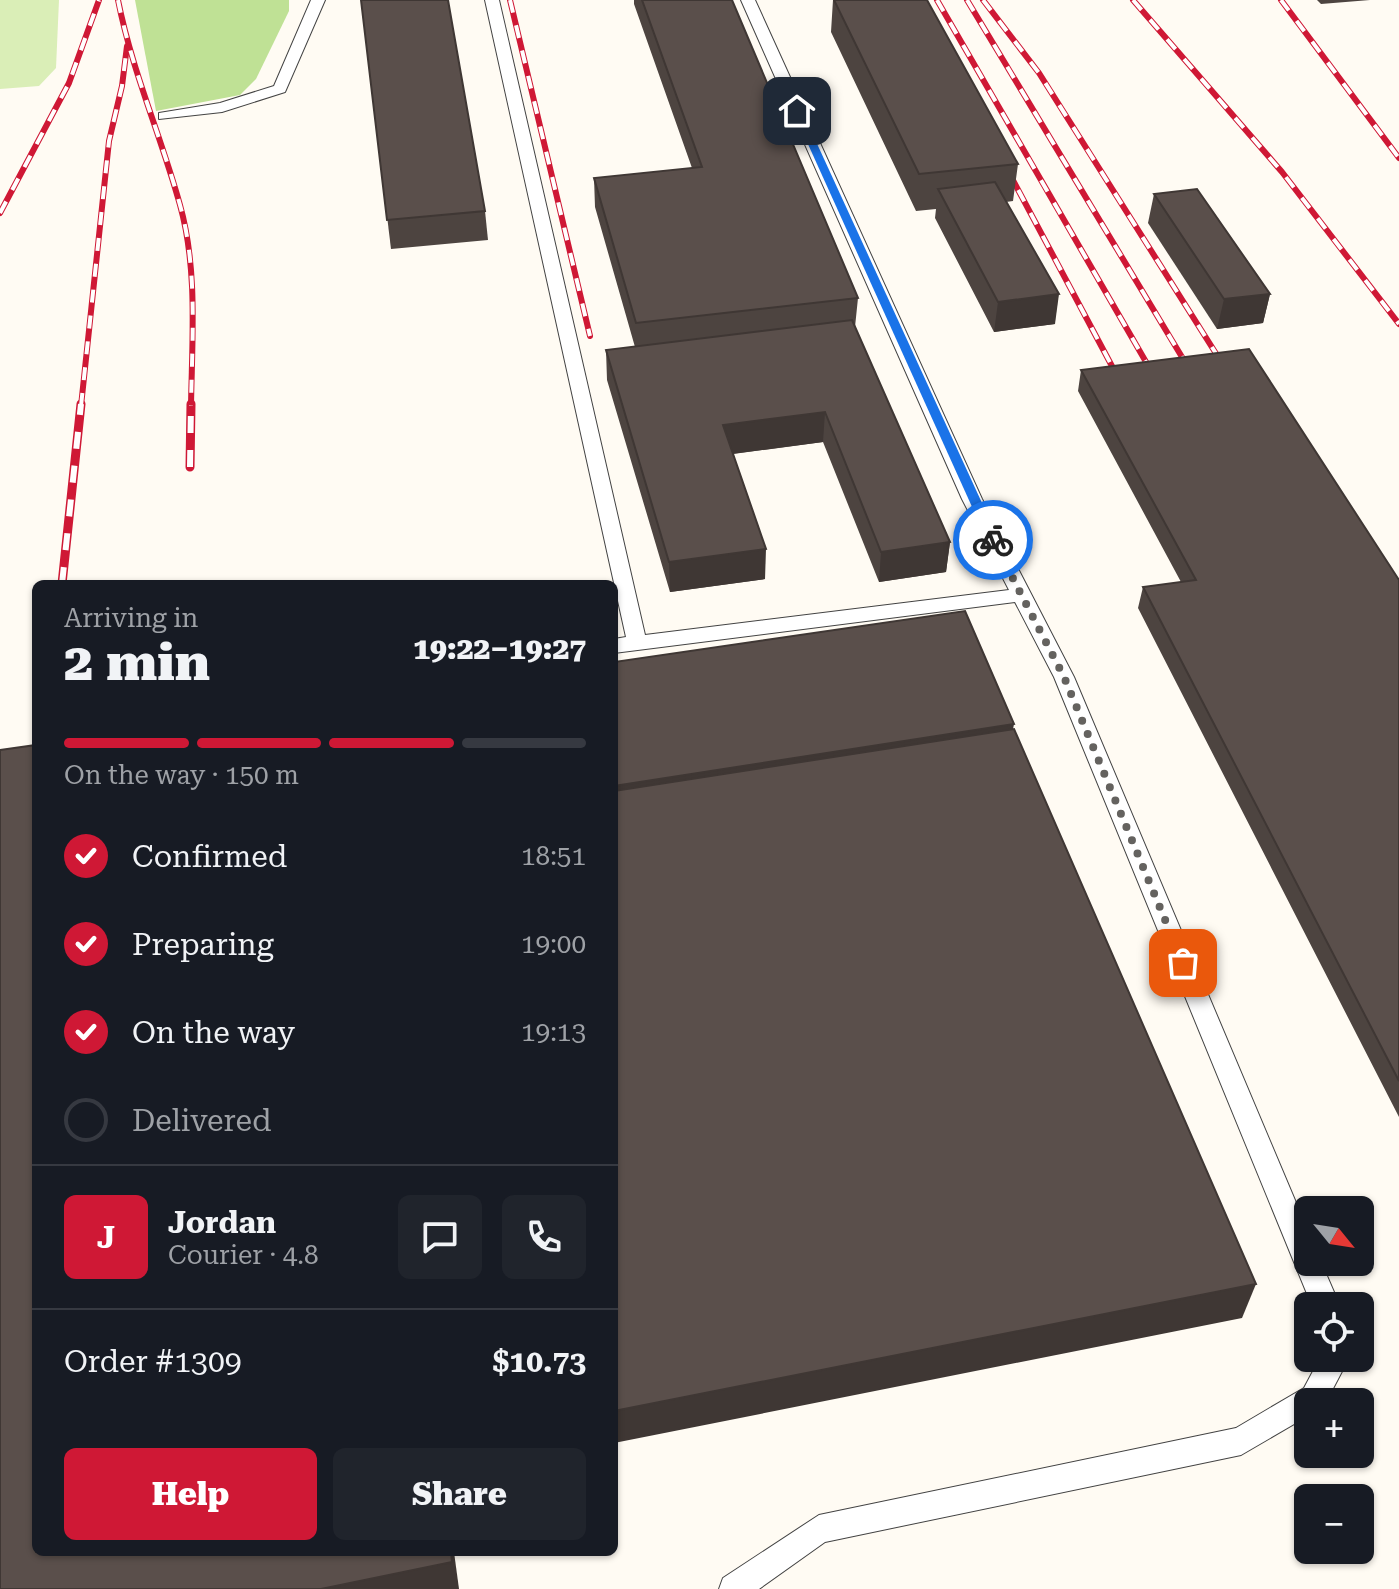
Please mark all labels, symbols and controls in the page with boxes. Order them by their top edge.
pin [763,77,831,145]
icon: home [775,89,819,133]
courier [953,500,1033,580]
icon: bike [971,518,1015,562]
text: Arriving in [64,603,198,633]
text: 19:22–19:27 [413,631,586,666]
text: 2 min [64,632,210,693]
text: On the way · 150 m [64,760,299,790]
icon: check [64,834,108,878]
text: Confirmed [132,839,287,874]
text: 18:51 [521,841,586,871]
icon: check [64,922,108,966]
text: Preparing [132,927,274,962]
text: 19:00 [521,929,586,959]
pin [1149,929,1217,997]
icon: bag [1161,941,1205,985]
icon: check [64,1010,108,1054]
text: On the way [132,1015,295,1050]
text: 19:13 [521,1017,586,1047]
text: Delivered [132,1103,271,1138]
button: chat [398,1195,482,1279]
button: phone [502,1195,586,1279]
north arrow [1294,1196,1374,1276]
map controls [1294,1196,1374,1564]
text: Jordan [168,1205,276,1240]
text: J [97,1220,115,1255]
text: Courier · 4.8 [168,1240,318,1270]
button: locate [1294,1292,1374,1372]
text: Order #1309 [64,1344,242,1379]
text: $10.73 [493,1344,586,1379]
button: + [1294,1388,1374,1468]
button: Help [64,1448,317,1540]
button: Share [333,1448,586,1540]
button: − [1294,1484,1374,1564]

